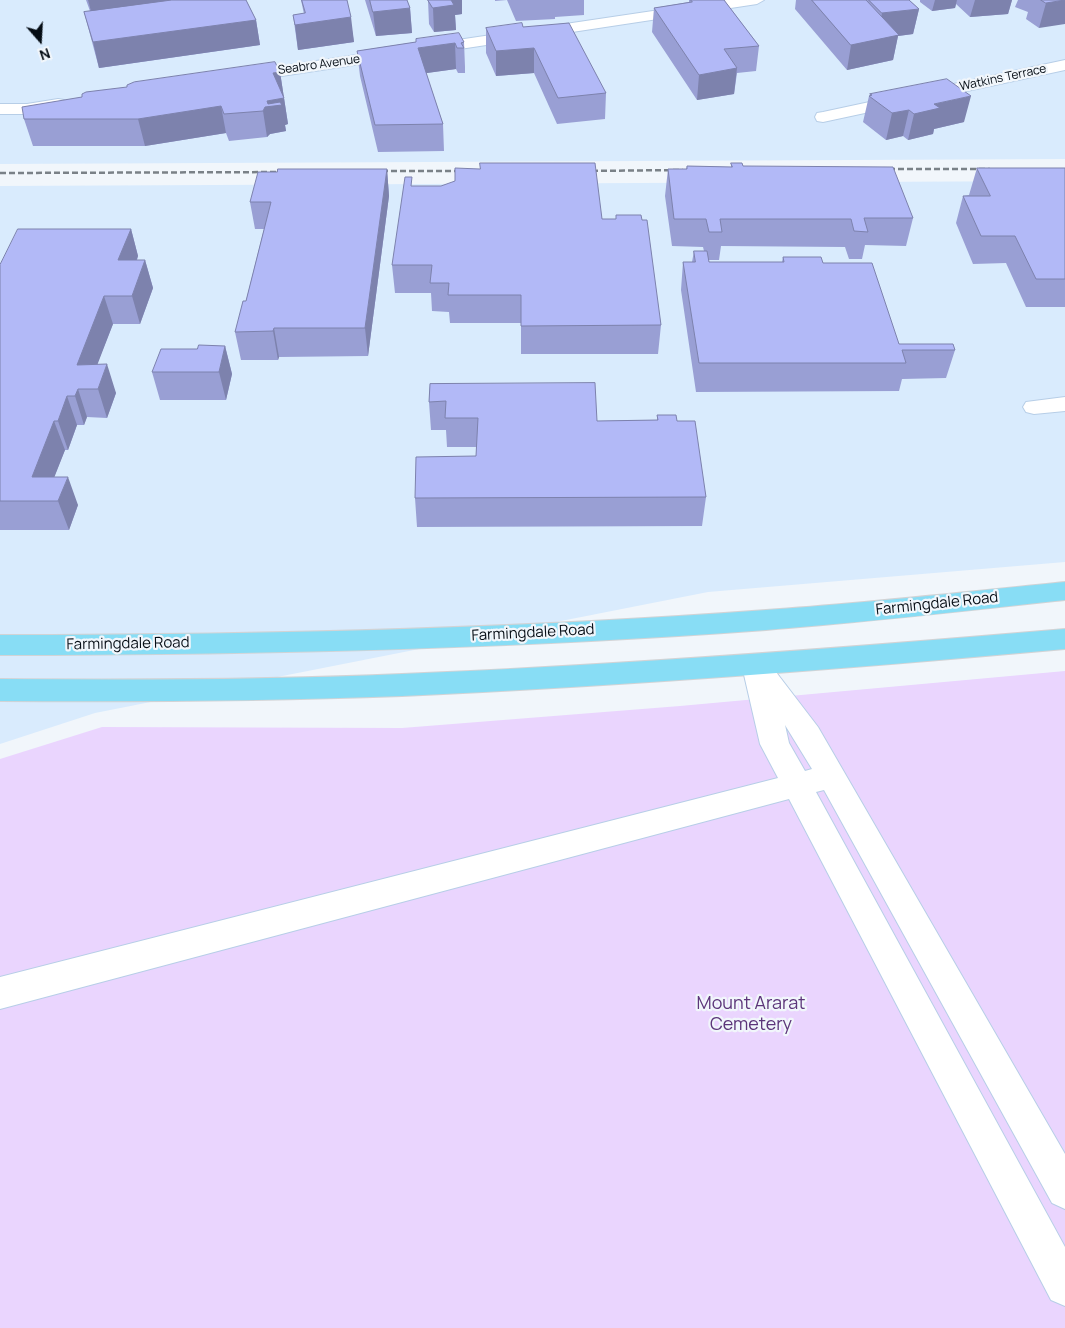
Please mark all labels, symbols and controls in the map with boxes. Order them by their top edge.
north arrow [15,15,65,65]
text: N [37,44,53,65]
street label: Seabro Avenue [277,52,361,78]
street label: Watkins Terrace [958,62,1048,94]
street label: Farmingdale Road [875,589,999,619]
street label: Farmingdale Road [471,621,595,645]
street label: Farmingdale Road [66,634,190,654]
park label: Mount Ararat Cemetery [697,993,805,1036]

